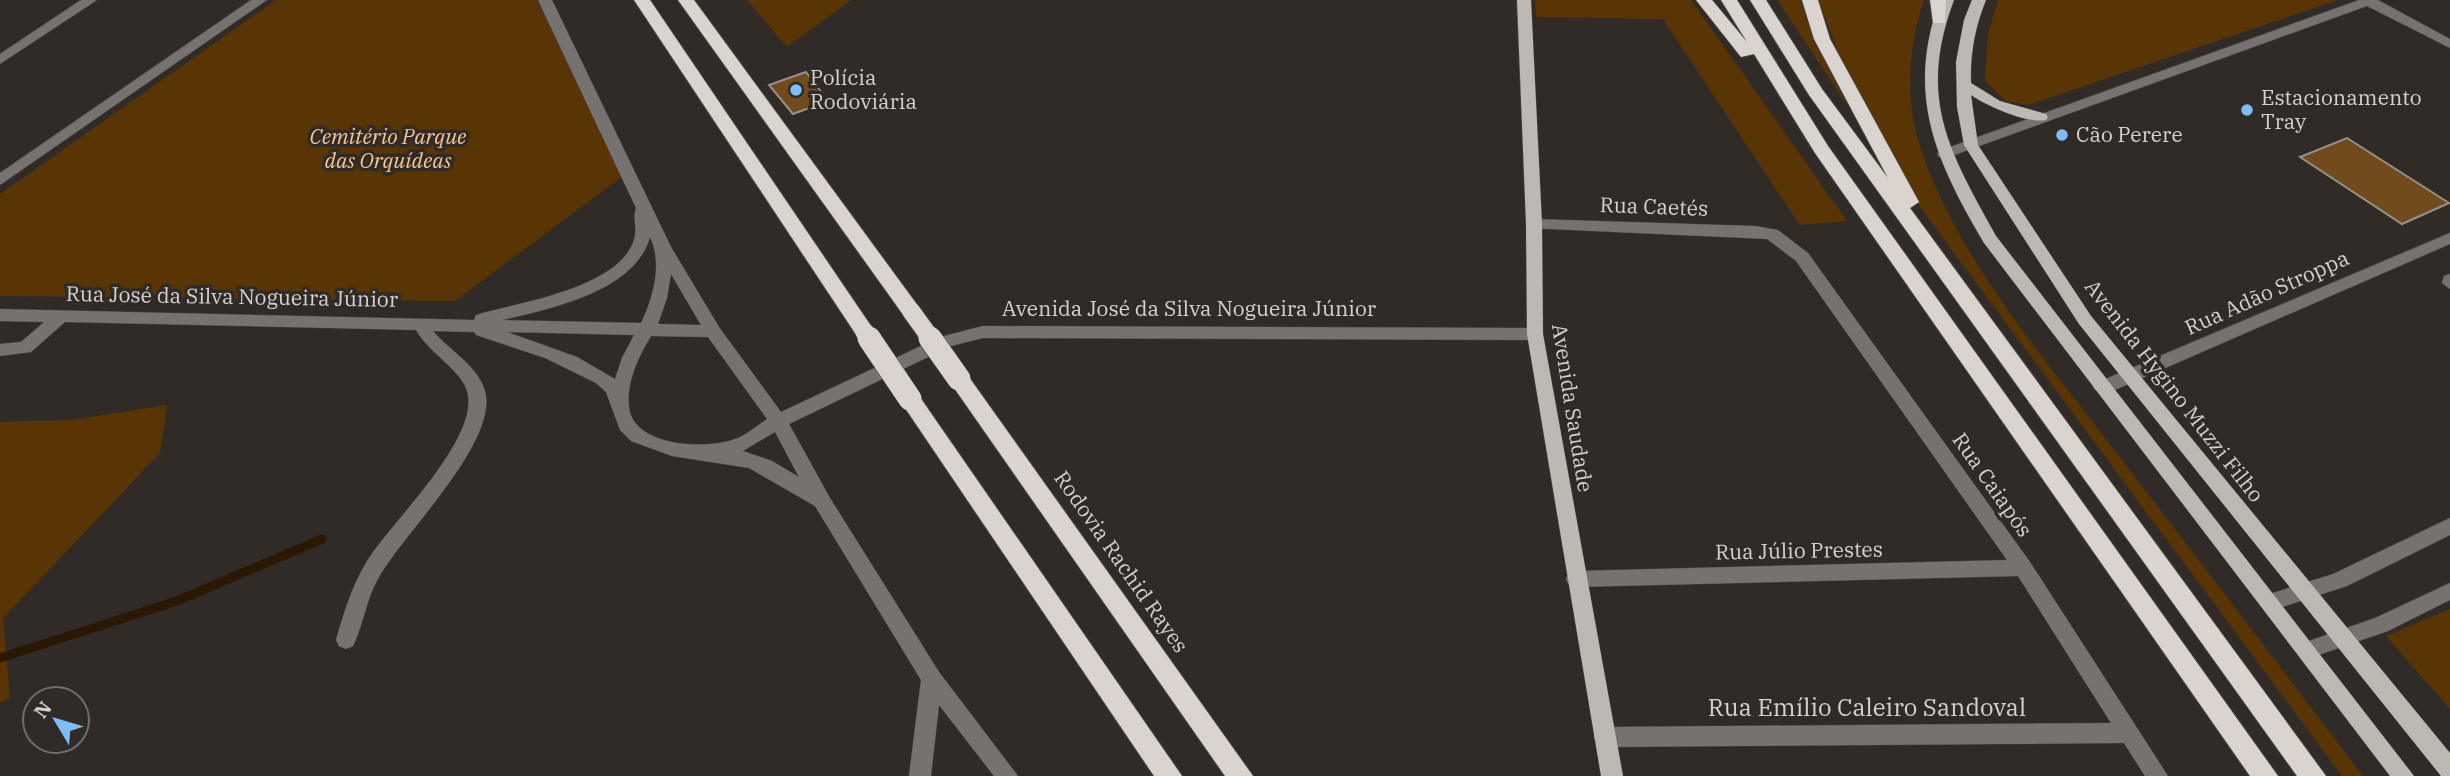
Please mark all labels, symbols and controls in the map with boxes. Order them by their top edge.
place label: Polícia Rodoviária [810,63,917,115]
marker: Polícia Rodoviária [788,82,804,98]
place label: Estacionamento Tray [2261,83,2422,135]
marker: Estacionamento Tray [2239,102,2255,118]
place label: Cão Perere [2076,120,2183,148]
park label: Cemitério Parque das Orquídeas [310,122,467,174]
marker: Cão Perere [2054,127,2070,143]
street label: Rua Caetés [1599,190,1709,222]
street label: Rua Adão Stroppa [2180,243,2353,341]
street label: Avenida Hygino Muzzi Filho [2079,273,2271,508]
street label: Rua José da Silva Nogueira Júnior [66,279,399,313]
street label: Avenida José da Silva Nogueira Júnior [1002,294,1377,322]
street label: Avenida Saudade [1546,322,1600,494]
street label: Rua Caiapós [1947,427,2039,542]
street label: Rodovia Rachid Rayes [1048,465,1195,658]
street label: Rua Júlio Prestes [1715,535,1883,565]
north arrow [21,685,91,755]
street label: Rua Emílio Caleiro Sandoval [1708,691,2026,723]
text: N [29,696,57,723]

